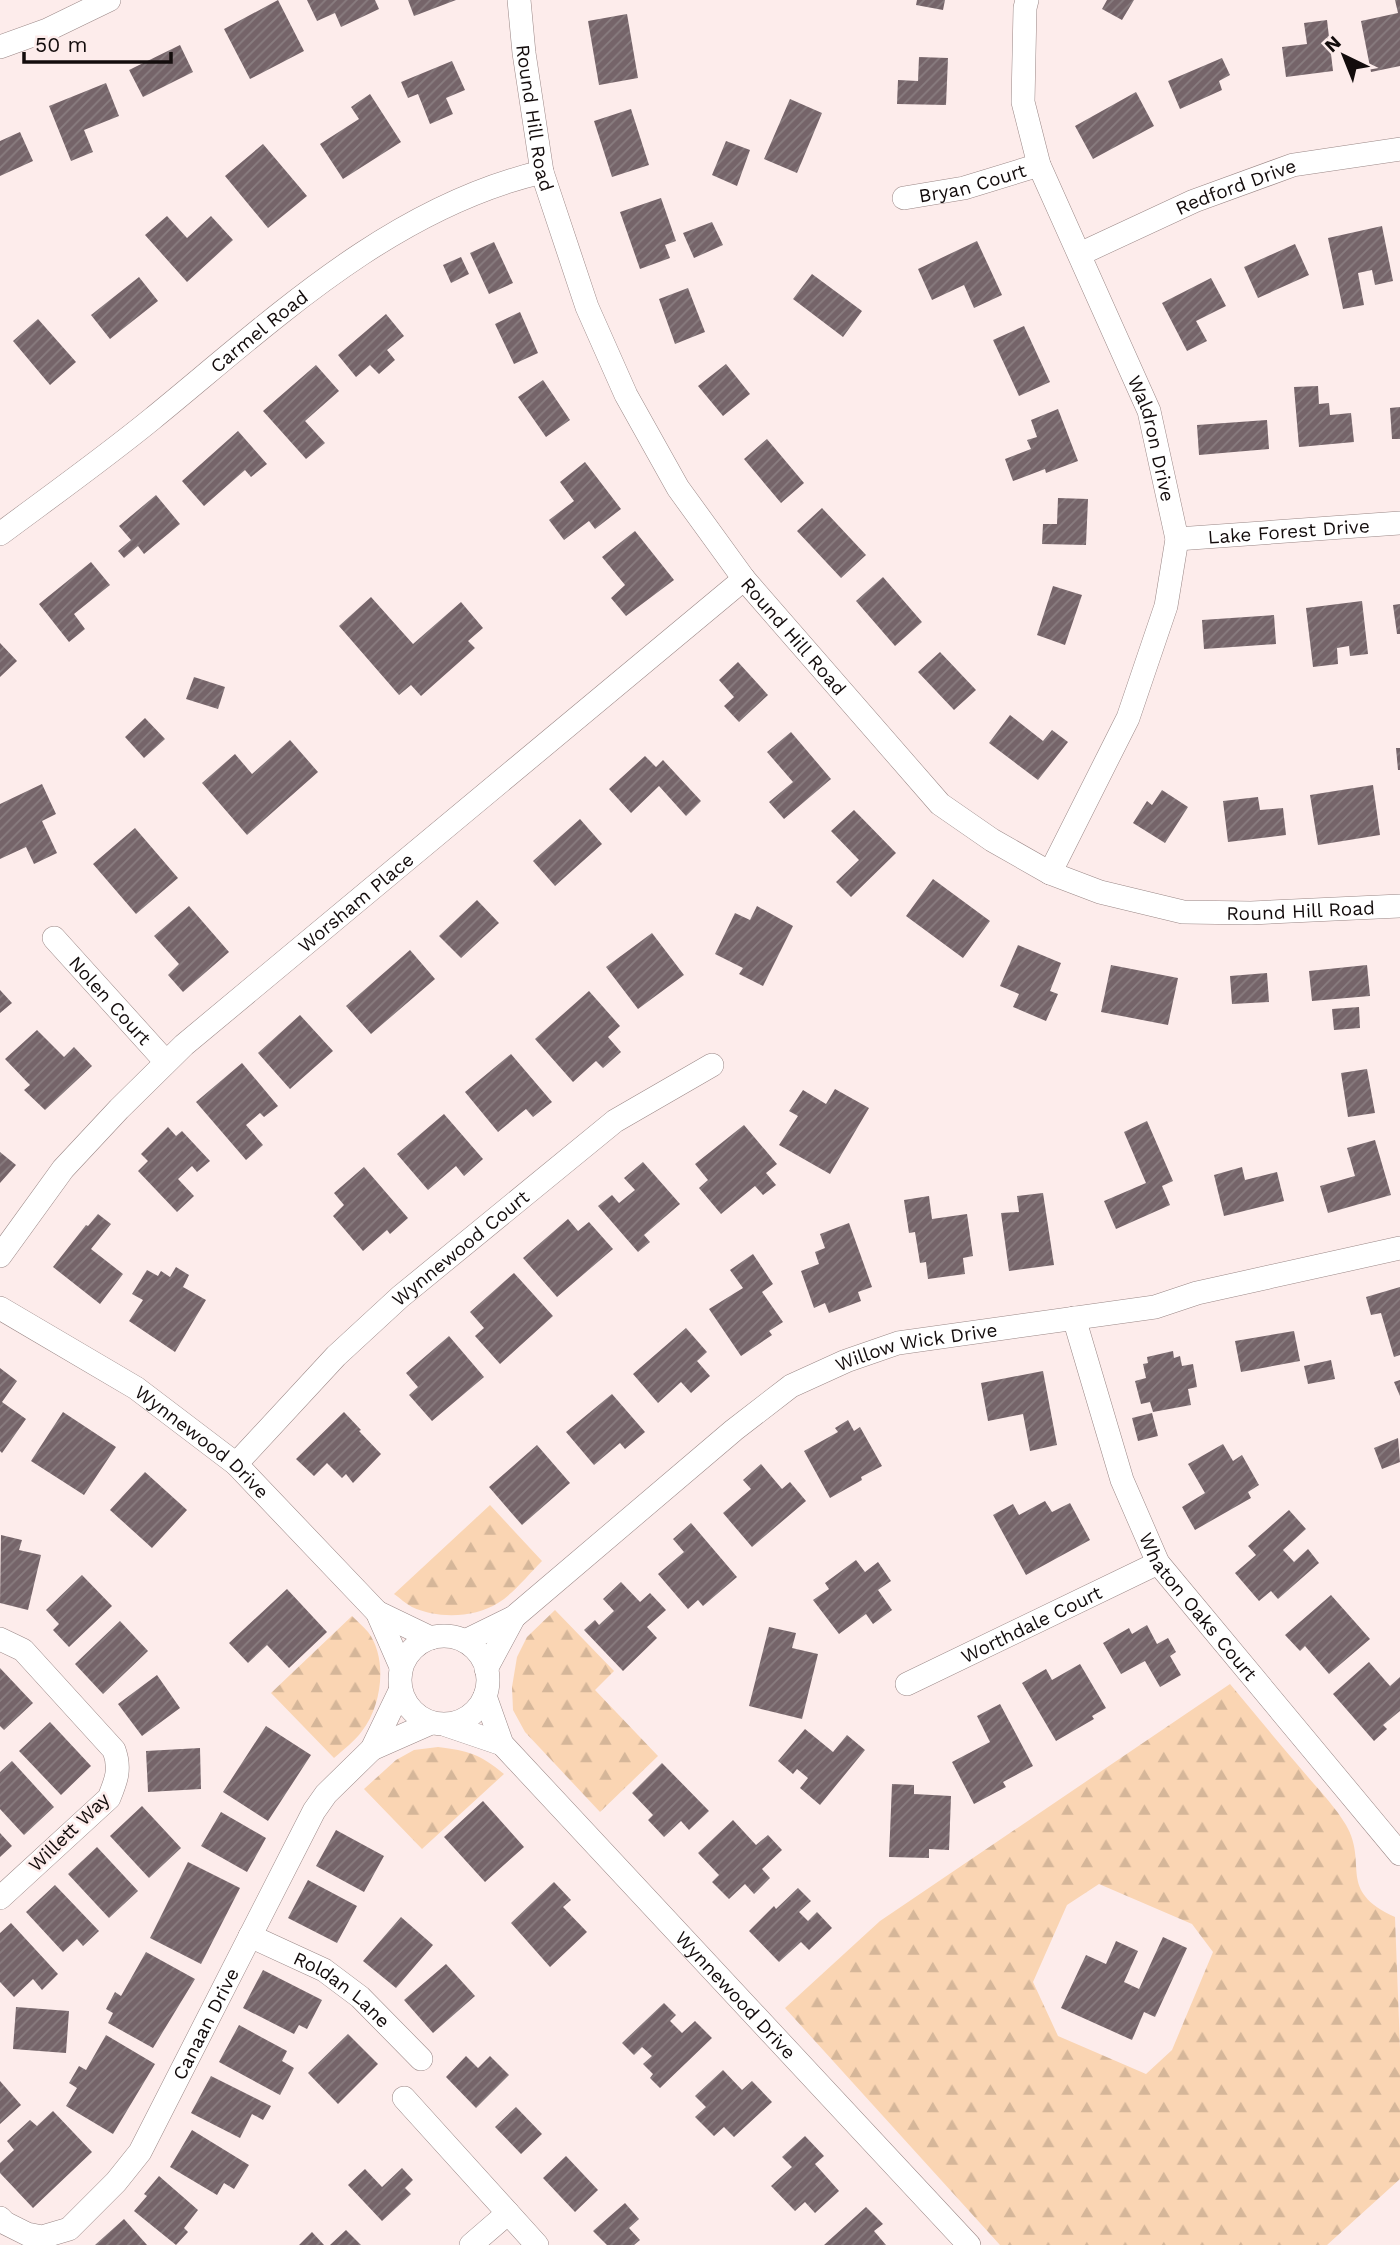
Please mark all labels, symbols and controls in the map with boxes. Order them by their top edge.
scale bar [24,21,172,65]
north arrow [1309,21,1379,91]
text: N [1320,31,1346,57]
text: 50 m [35,32,87,57]
street label: Round Hill Road [512,43,559,194]
street label: Redford Drive [1172,153,1299,220]
street label: Bryan Court [917,158,1029,207]
street label: Carmel Road [205,285,312,377]
street label: Waldron Drive [1123,372,1180,504]
street label: Lake Forest Drive [1207,514,1370,548]
street label: Round Hill Road [736,573,851,700]
street label: Worsham Place [293,847,418,957]
street label: Round Hill Road [1226,896,1375,925]
street label: Nolen Court [64,951,156,1049]
street label: Wynnewood Court [387,1185,533,1311]
street label: Willow Wick Drive [832,1318,999,1376]
street label: Wynnewood Drive [131,1380,274,1503]
street label: Whaton Oaks Court [1135,1529,1262,1685]
street label: Worthdale Court [957,1580,1105,1668]
street label: Willett Way [24,1788,114,1876]
street label: Wynnewood Drive [671,1926,801,2064]
street label: Roldan Lane [290,1946,395,2032]
street label: Canaan Drive [167,1964,244,2084]

